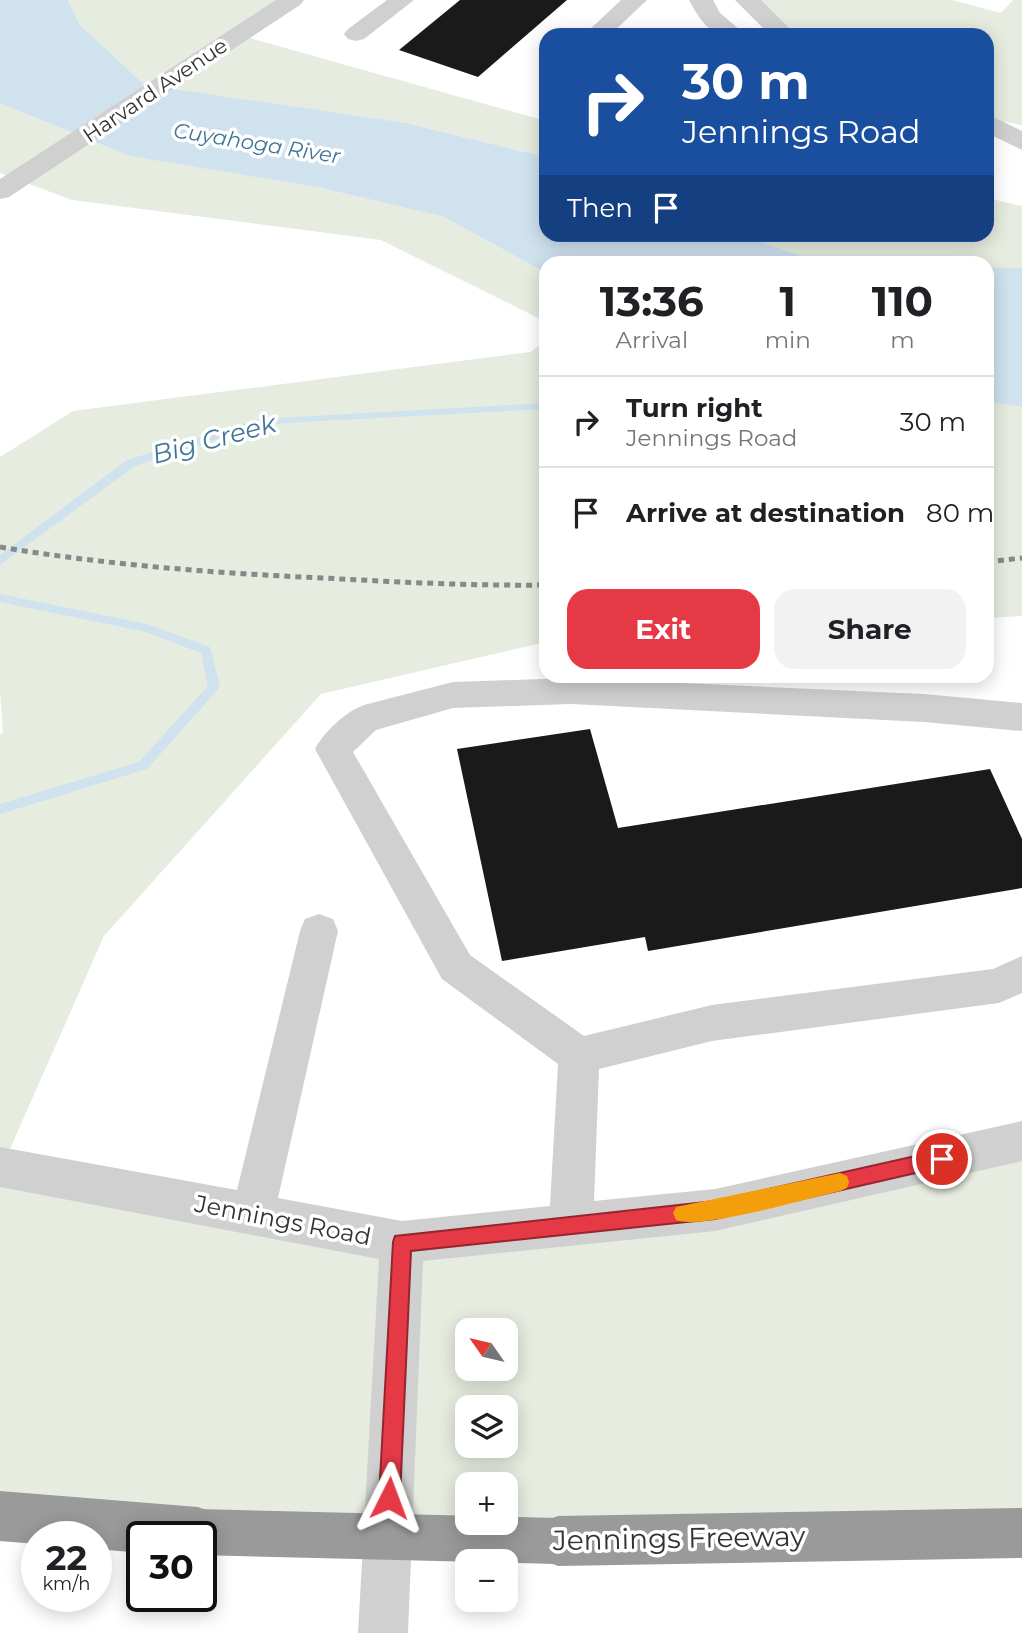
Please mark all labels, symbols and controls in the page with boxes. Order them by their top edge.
street label: Harvard Avenue [78,32,232,148]
text: 30 m [682,52,810,111]
icon: right [567,56,658,147]
text: Jennings Road [682,112,920,151]
water label: Cuyahoga River [172,117,343,169]
icon: arrive [647,189,685,227]
text: Then [567,192,633,224]
text: 13:36 [600,275,704,327]
text: 1 [780,275,796,327]
text: 110 [872,275,933,327]
text: Arrival [616,326,688,354]
text: min [765,326,811,354]
text: m [890,326,915,354]
text: Turn right [626,392,762,424]
icon: right [567,403,605,441]
text: 30 m [900,406,966,438]
water label: Big Creek [149,407,281,471]
text: Jennings Road [626,424,797,452]
icon: arrive [567,494,605,532]
text: Arrive at destination [626,497,905,529]
text: 80 m [926,497,994,529]
button: Exit [567,589,760,669]
button: Share [774,589,966,669]
pin [912,1129,972,1189]
icon: arrive [923,1140,961,1178]
street label: Jennings Road [191,1189,374,1251]
north arrow [455,1318,518,1381]
map controls [455,1318,518,1612]
button: layers [455,1395,518,1458]
position arrow [352,1461,426,1535]
button: + [455,1472,518,1535]
street label: Jennings Freeway [551,1519,806,1557]
speed limit sign: 30 [126,1521,217,1612]
text: 22 [46,1536,87,1579]
button: − [455,1549,518,1612]
text: km/h [42,1573,91,1595]

